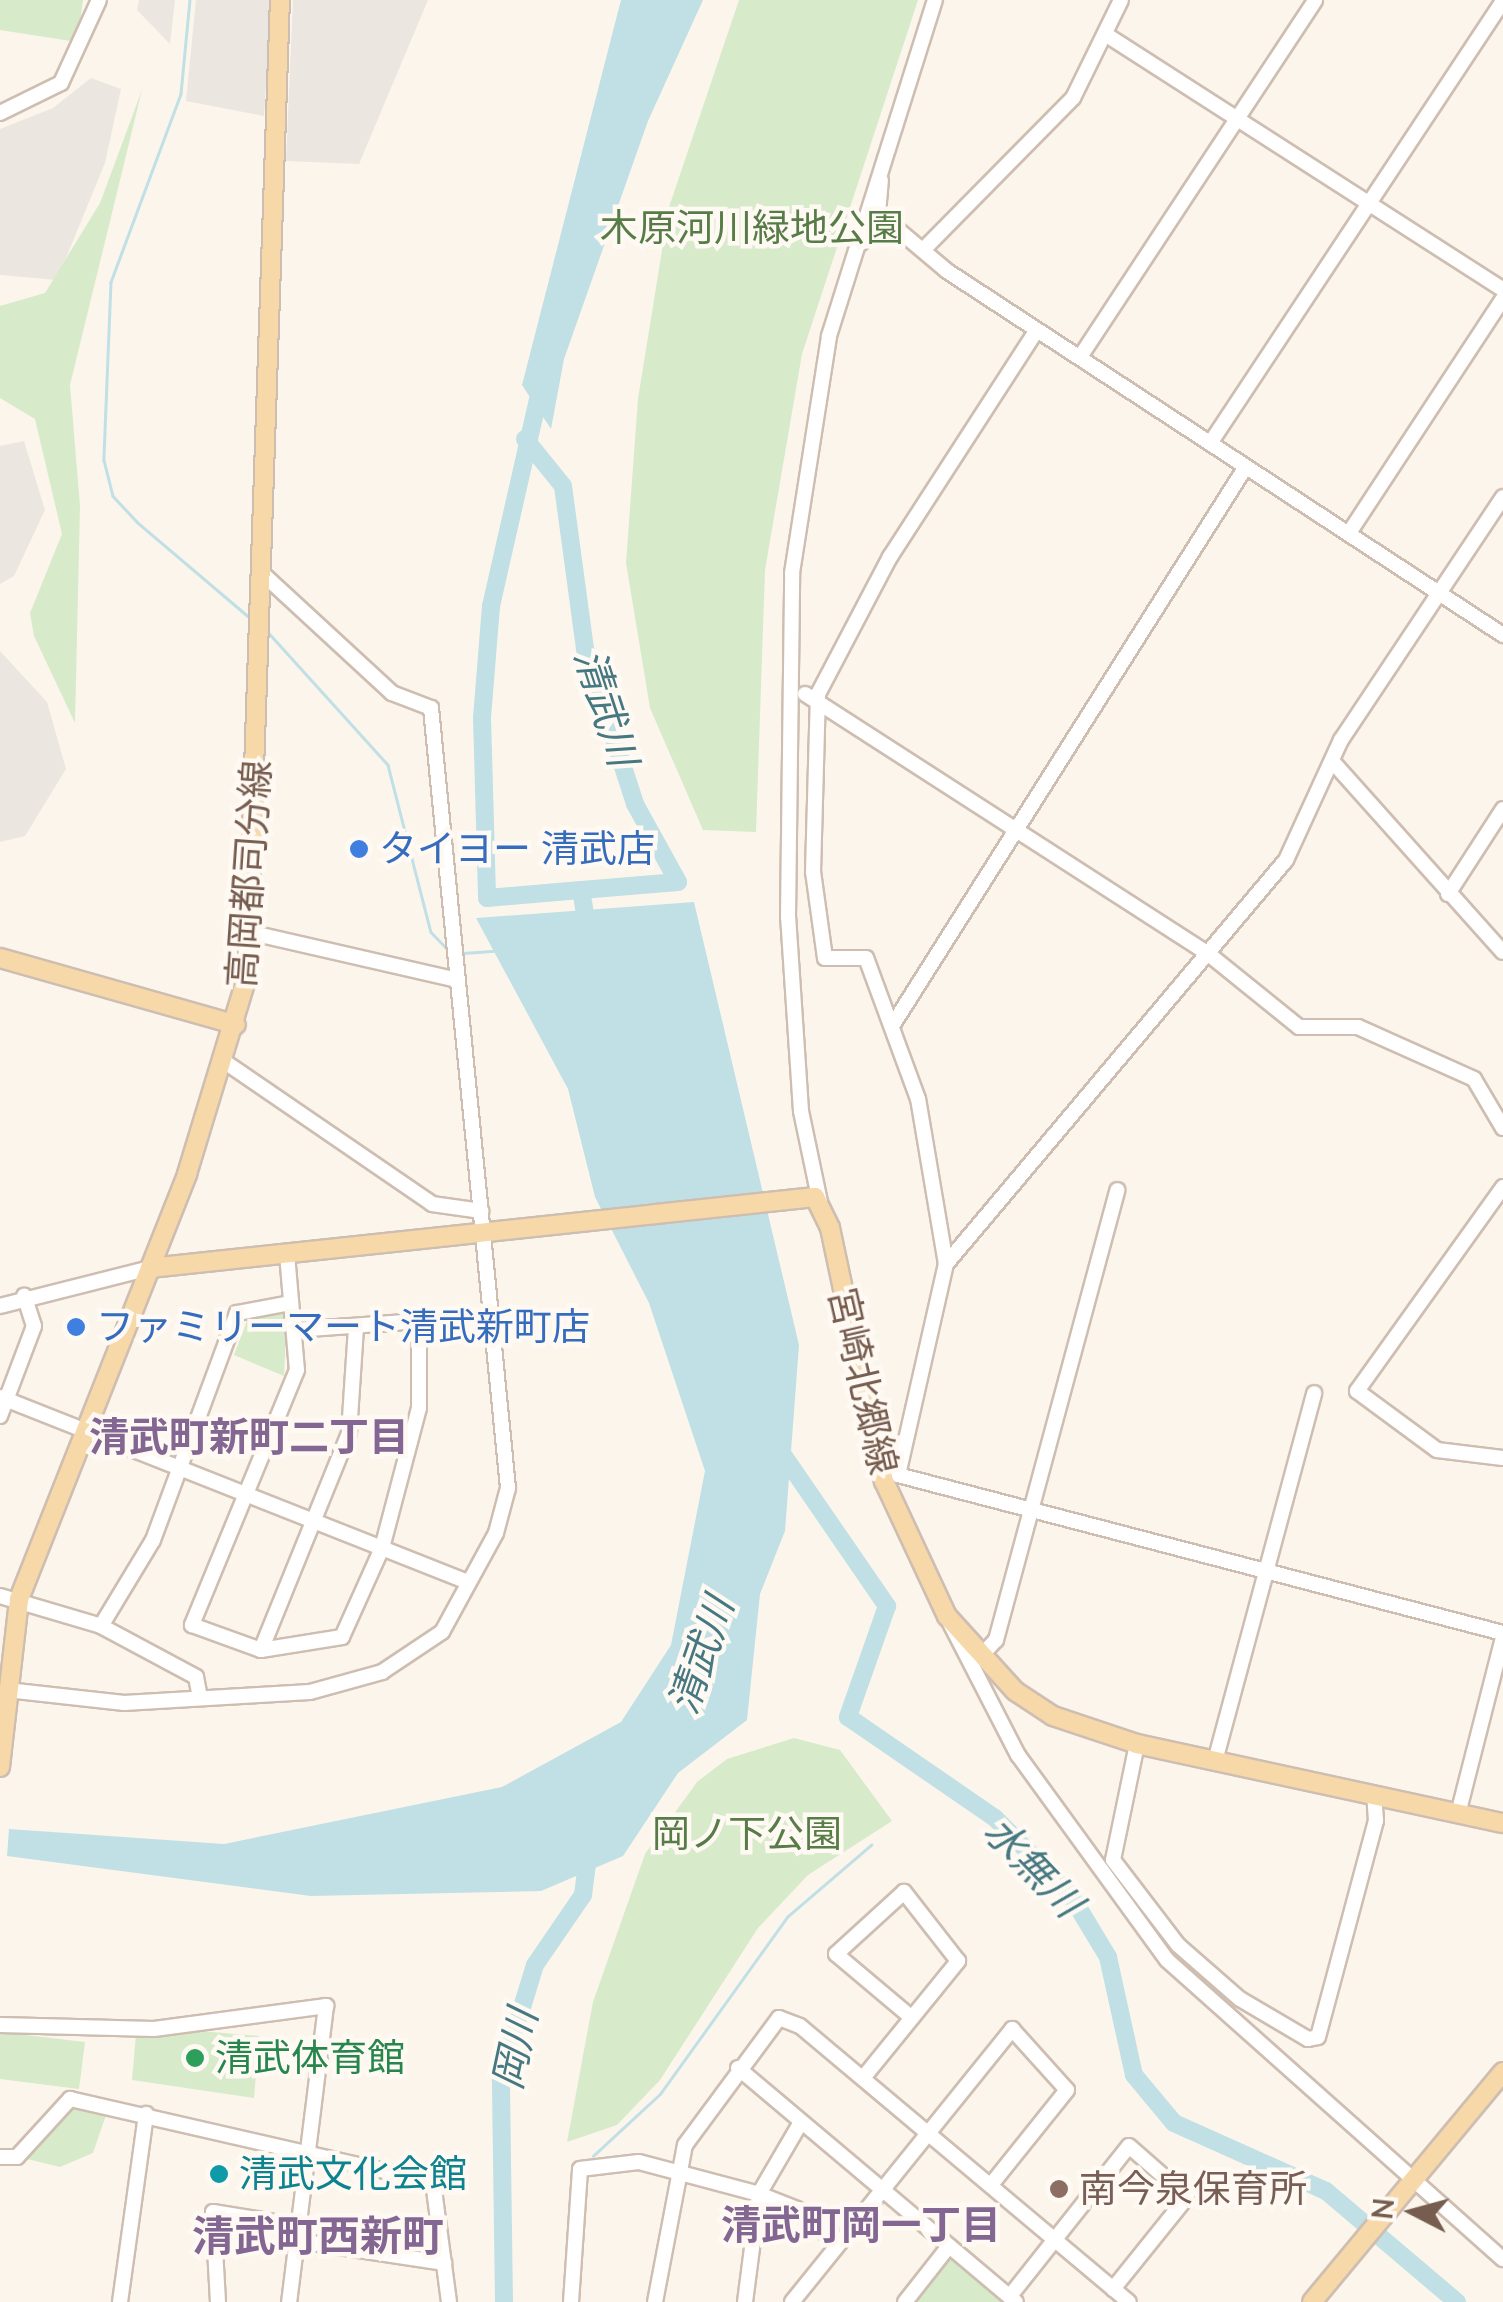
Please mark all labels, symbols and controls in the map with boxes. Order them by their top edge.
park label: 木原河川緑地公園 [600,205,904,251]
water label: 清武川 [566,643,648,771]
street label: 高岡都司分線 [218,759,280,989]
place label: タイヨー 清武店 [379,826,655,872]
marker: タイヨー 清武店 [348,838,370,860]
street label: 宮崎北郷線 [819,1283,907,1479]
place label: ファミリーマート清武新町店 [96,1304,590,1350]
marker: ファミリーマート清武新町店 [65,1316,87,1338]
district label: 清武町新町二丁目 [89,1412,409,1460]
water label: 清武川 [658,1590,742,1720]
water label: 水無川 [975,1806,1093,1926]
park label: 岡ノ下公園 [652,1811,842,1857]
water label: 岡川 [482,2005,546,2093]
place label: 清武体育館 [215,2035,405,2081]
marker: 清武体育館 [184,2047,206,2069]
place label: 清武文化会館 [239,2151,467,2197]
north arrow [1363,2162,1463,2262]
marker: 清武文化会館 [208,2163,230,2185]
place label: 南今泉保育所 [1079,2166,1307,2212]
marker: 南今泉保育所 [1048,2178,1070,2200]
text: N [1364,2196,1401,2221]
district label: 清武町岡一丁目 [721,2200,1001,2248]
district label: 清武町西新町 [192,2211,444,2261]

